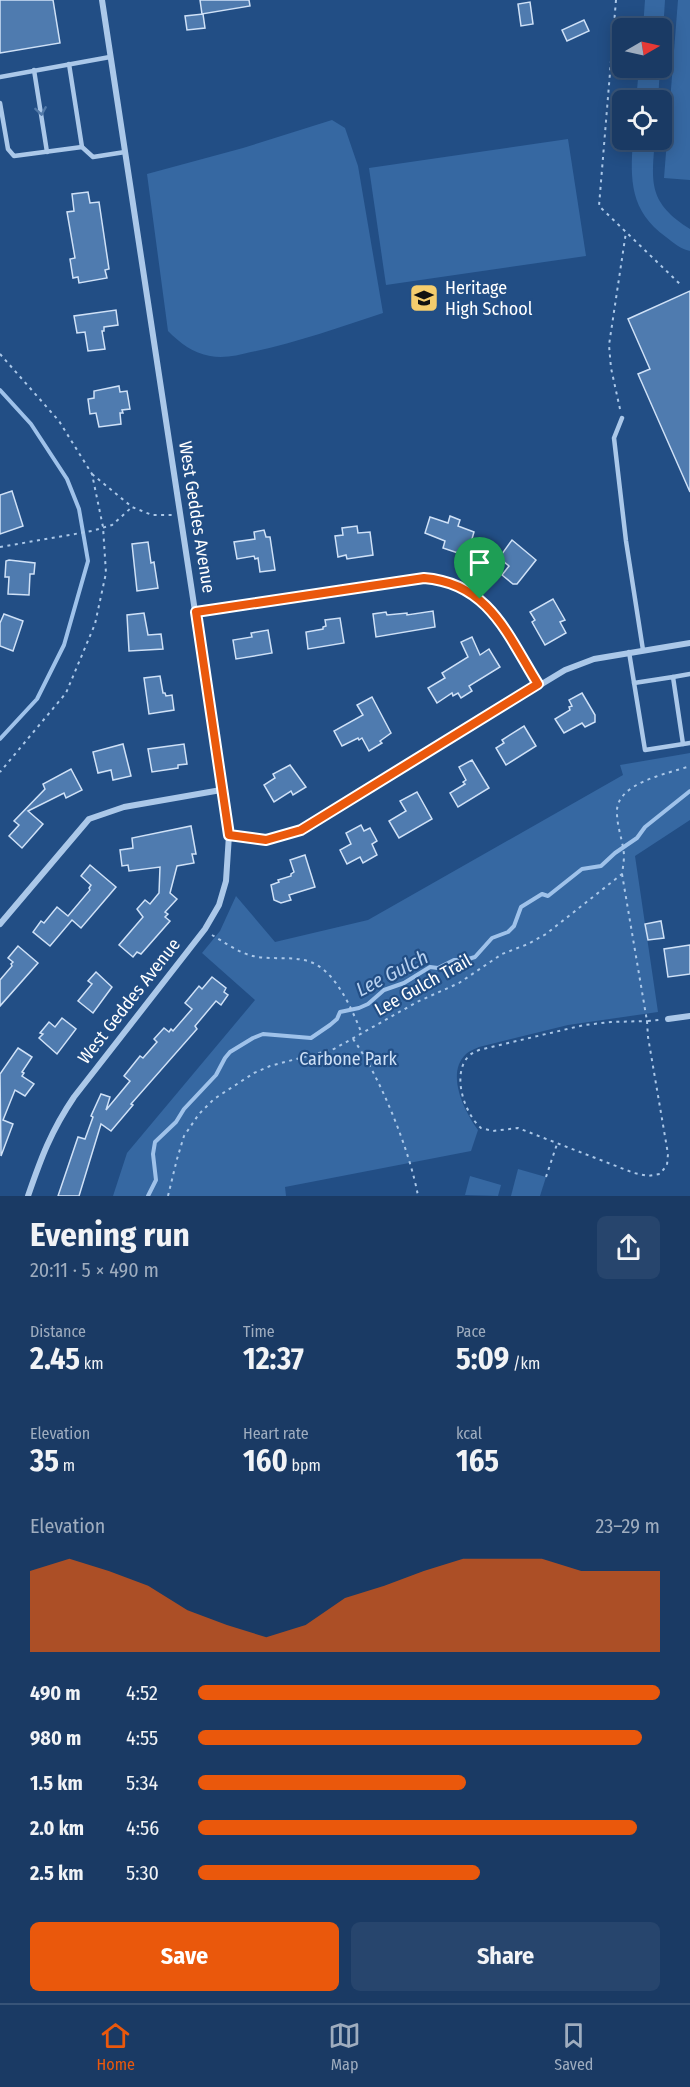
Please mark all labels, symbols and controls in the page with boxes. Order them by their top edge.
north arrow [612,18,672,78]
map controls [612,18,672,150]
button: locate [612,90,672,150]
one-way arrow [34,105,47,115]
place label: Heritage High School [445,277,533,320]
school or university icon: Heritage High School [408,282,440,314]
street label: West Geddes Avenue [174,440,220,595]
pin [454,537,505,599]
icon: arrive [463,546,496,579]
street label: West Geddes Avenue [73,934,185,1068]
water label: Lee Gulch [352,945,432,1001]
street label: Lee Gulch Trail [371,949,475,1021]
park label: Carbone Park [299,1048,397,1070]
text: Evening run [30,1215,190,1255]
button: share [597,1216,660,1279]
text: 20:11 · 5 × 490 m [30,1258,159,1282]
text: Distance [30,1322,86,1341]
text: Time [243,1322,275,1341]
text: Pace [456,1322,486,1341]
text: 2.45 [30,1341,80,1377]
text: 12:37 [243,1341,304,1377]
text: 5:09 [456,1341,509,1377]
text: km [80,1354,103,1373]
text: /km [509,1354,540,1373]
text: Elevation [30,1424,90,1443]
text: Heart rate [243,1424,309,1443]
text: kcal [456,1424,482,1443]
text: 35 [30,1443,59,1479]
text: 160 [243,1443,288,1479]
text: 165 [456,1443,499,1479]
text: m [59,1456,75,1475]
text: bpm [288,1456,321,1475]
text: Elevation [30,1514,105,1538]
text: 23–29 m [595,1514,660,1538]
text: 490 m [30,1681,81,1705]
text: 4:52 [126,1681,158,1705]
text: 980 m [30,1726,81,1750]
text: 4:55 [126,1726,158,1750]
text: 1.5 km [30,1771,83,1795]
text: 5:34 [126,1771,158,1795]
text: 2.0 km [30,1816,84,1840]
text: 4:56 [126,1816,159,1840]
text: 2.5 km [30,1861,83,1885]
text: 5:30 [126,1861,159,1885]
button: Save [30,1922,339,1991]
button: Share [351,1922,660,1991]
tab: Home [97,2019,135,2074]
tab: Map [328,2019,361,2074]
tab: Saved [554,2019,593,2074]

